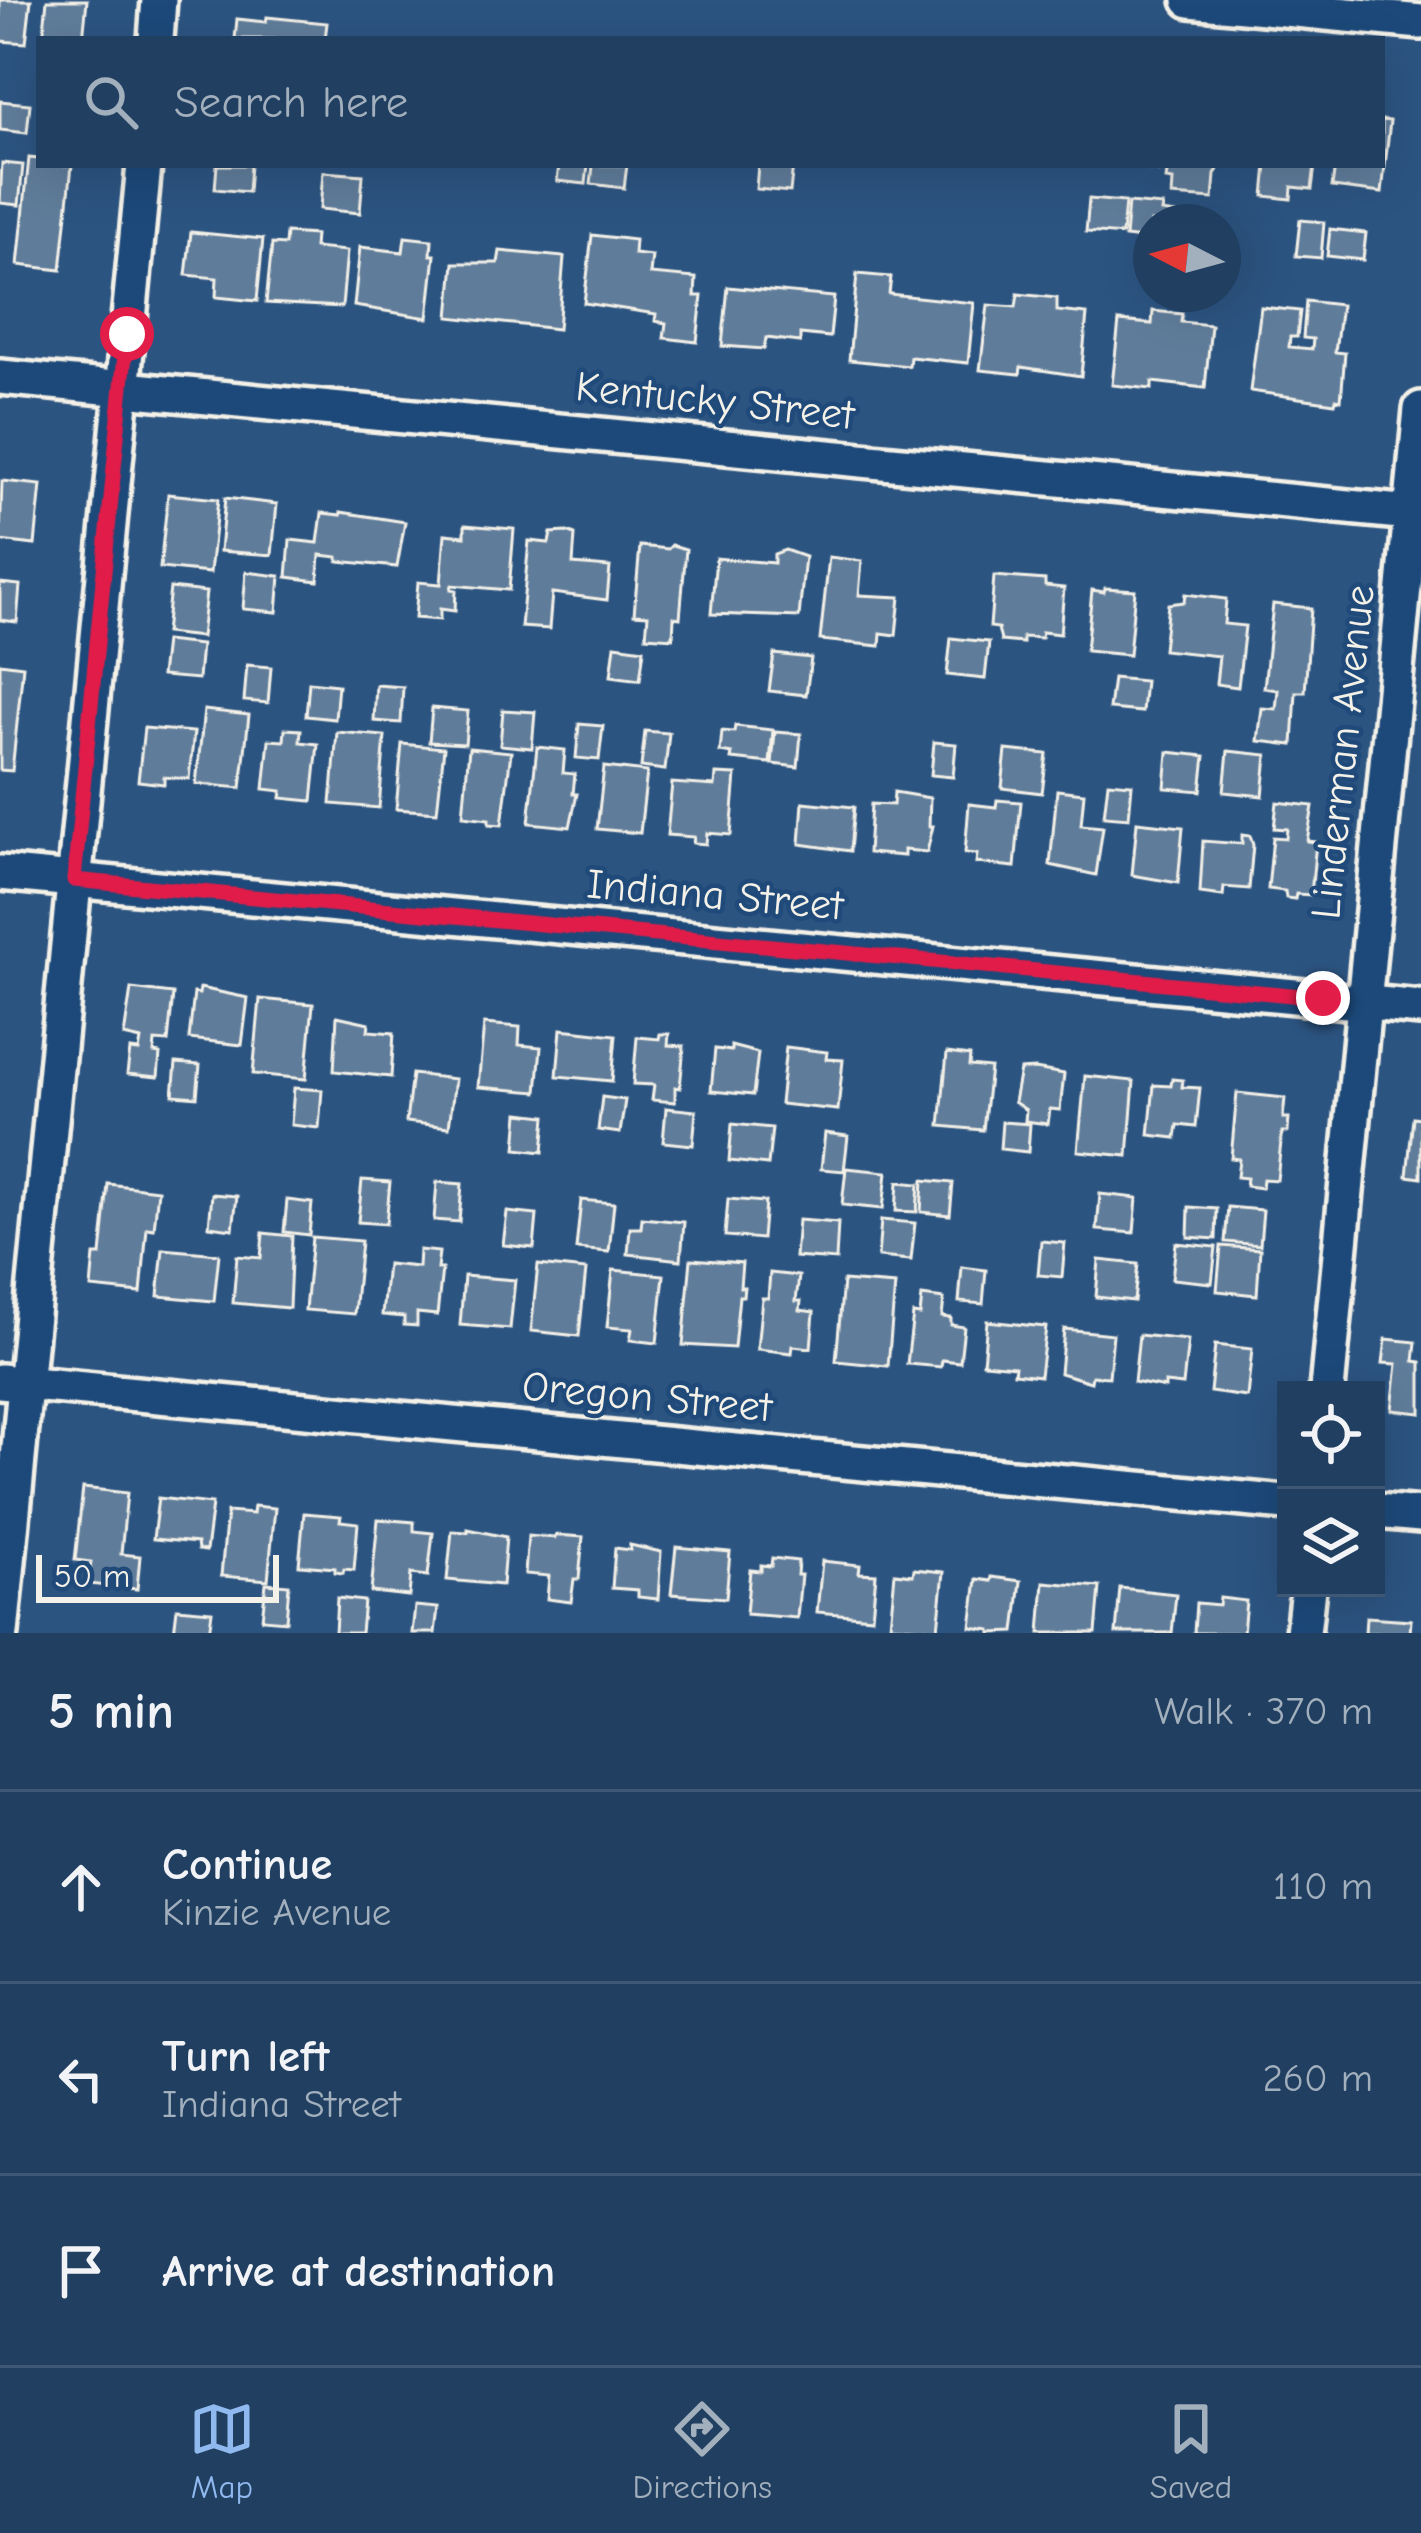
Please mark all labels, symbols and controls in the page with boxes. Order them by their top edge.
search box [36,36,1385,168]
icon: search [78,69,144,135]
text: Search here [174,76,408,128]
north arrow [1133,204,1241,312]
route start [100,307,154,361]
street label: Kentucky Street [573,362,859,440]
street label: Linderman Avenue [1301,583,1385,921]
street label: Indiana Street [585,859,847,931]
route end [1296,971,1350,1025]
street label: Oregon Street [520,1362,776,1433]
map controls [1277,1381,1385,1597]
button: locate [1277,1381,1385,1489]
button: layers [1277,1489,1385,1597]
scale bar [36,1549,279,1602]
text: 50 m [54,1557,130,1595]
text: 5 min [48,1682,174,1741]
text: Walk · 370 m [1154,1689,1373,1734]
text: Continue [162,1838,332,1890]
icon: ahead [48,1854,114,1920]
text: 110 m [1273,1864,1373,1909]
text: Kinzie Avenue [162,1890,391,1935]
text: Turn left [162,2030,329,2082]
icon: left [48,2046,114,2112]
text: 260 m [1262,2056,1373,2101]
text: Indiana Street [162,2082,401,2127]
icon: arrive [48,2238,114,2304]
text: Arrive at destination [162,2245,555,2297]
tab: Map [189,2396,255,2506]
tab: Directions [633,2396,772,2506]
tab: Saved [1150,2396,1232,2506]

